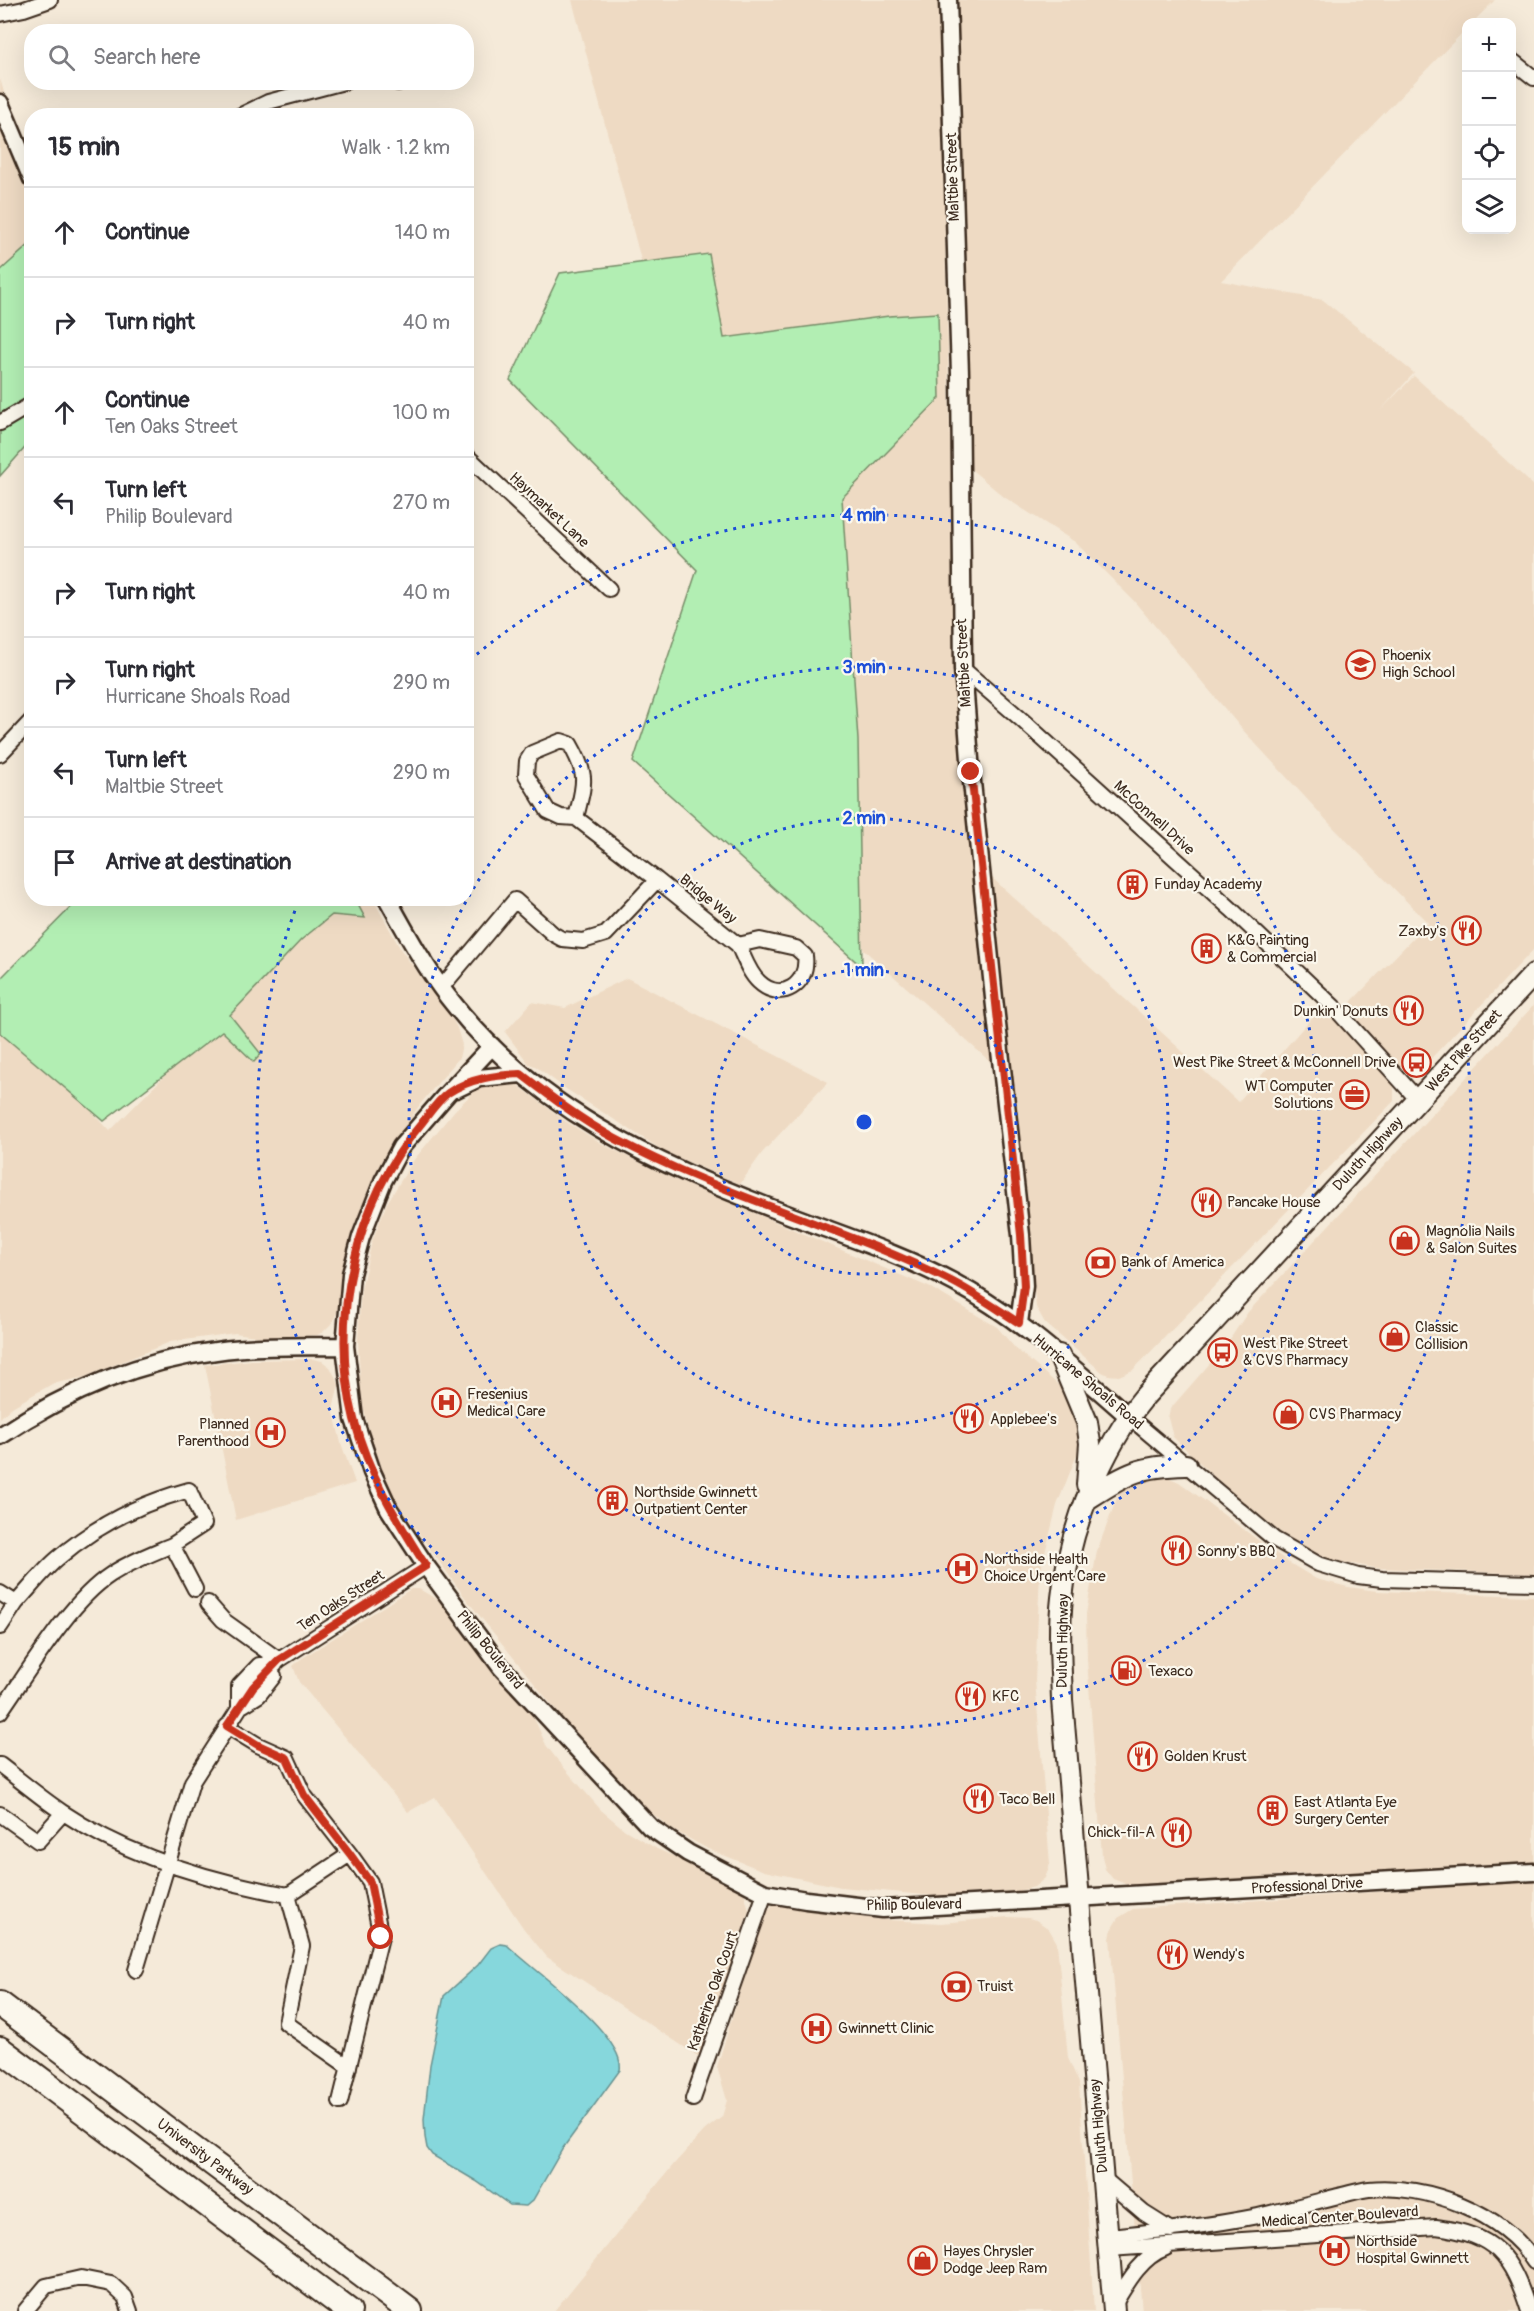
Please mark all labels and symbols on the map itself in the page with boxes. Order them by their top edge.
street label: Maltbie Street [942,131,964,222]
street label: Haymarket Lane [505,468,593,552]
text: 4 min [842,504,886,527]
street label: Maltbie Street [952,617,976,708]
place label: Phoenix High School [1382,646,1455,682]
school or university icon: Phoenix High School [1345,648,1377,680]
text: 3 min [842,656,886,679]
route end [957,758,983,784]
street label: McConnell Drive [1110,777,1199,860]
text: 2 min [842,807,886,830]
building icon: Funday Academy [1117,868,1149,900]
street label: Bridge Way [676,870,741,928]
place label: Funday Academy [1154,875,1262,894]
restaurant icon: Zaxby's [1451,915,1483,947]
place label: Zaxby's [1398,922,1446,941]
place label: K&G Painting & Commercial [1227,931,1317,967]
building icon: K&G Painting & Commercial [1190,933,1222,965]
text: 1 min [844,959,884,982]
restaurant icon: Dunkin' Donuts [1393,995,1425,1027]
place label: Dunkin' Donuts [1293,1002,1388,1021]
street label: West Pike Street [1422,1005,1507,1096]
bus stop icon: West Pike Street & McConnell Drive [1401,1046,1433,1078]
place label: West Pike Street & McConnell Drive [1173,1053,1397,1072]
place label: WT Computer Solutions [1245,1077,1334,1113]
office icon: WT Computer Solutions [1338,1079,1370,1111]
centre of rings [854,1112,874,1132]
street label: Duluth Highway [1329,1113,1408,1195]
restaurant icon: Pancake House [1190,1186,1222,1218]
place label: Pancake House [1227,1193,1321,1212]
place label: Magnolia Nails & Salon Suites [1426,1222,1517,1258]
shop icon: Magnolia Nails & Salon Suites [1389,1224,1421,1256]
bank icon: Bank of America [1084,1246,1116,1278]
place label: Bank of America [1121,1253,1224,1272]
place label: Classic Collision [1415,1318,1468,1354]
shop icon: Classic Collision [1378,1320,1410,1352]
street label: Hurricane Shoals Road [1029,1330,1147,1434]
place label: West Pike Street & CVS Pharmacy [1243,1334,1349,1370]
bus stop icon: West Pike Street & CVS Pharmacy [1206,1336,1238,1368]
place label: Fresenius Medical Care [467,1385,546,1421]
hospital icon: Fresenius Medical Care [430,1387,462,1419]
shop icon: CVS Pharmacy [1272,1398,1304,1430]
restaurant icon: Applebee's [953,1403,985,1435]
place label: CVS Pharmacy [1309,1405,1402,1424]
place label: Applebee's [990,1410,1057,1429]
place label: Planned Parenthood [177,1415,249,1451]
hospital icon: Planned Parenthood [254,1417,286,1449]
place label: Northside Gwinnett Outpatient Center [634,1483,758,1519]
building icon: Northside Gwinnett Outpatient Center [597,1485,629,1517]
restaurant icon: Sonny's BBQ [1160,1535,1192,1567]
place label: Sonny's BBQ [1197,1542,1276,1561]
place label: Northside Health Choice Urgent Care [984,1550,1106,1586]
hospital icon: Northside Health Choice Urgent Care [947,1552,979,1584]
street label: Ten Oaks Street [294,1565,389,1636]
street label: Duluth Highway [1053,1593,1073,1688]
street label: Philip Boulevard [452,1607,528,1693]
fuel station icon: Texaco [1111,1655,1143,1687]
place label: Texaco [1148,1662,1193,1681]
restaurant icon: KFC [955,1680,987,1712]
place label: KFC [992,1687,1019,1706]
restaurant icon: Golden Krust [1127,1740,1159,1772]
place label: Golden Krust [1164,1747,1248,1766]
restaurant icon: Taco Bell [962,1783,994,1815]
place label: Taco Bell [999,1790,1055,1809]
place label: East Atlanta Eye Surgery Center [1294,1793,1397,1829]
building icon: East Atlanta Eye Surgery Center [1257,1795,1289,1827]
restaurant icon: Chick-fil-A [1160,1816,1192,1848]
place label: Chick-fil-A [1087,1823,1155,1842]
street label: Professional Drive [1251,1874,1364,1898]
street label: Philip Boulevard [866,1895,962,1915]
route start [367,1923,393,1949]
street label: Katherine Oak Court [684,1928,743,2053]
restaurant icon: Wendy's [1156,1938,1188,1970]
place label: Wendy's [1193,1945,1245,1964]
bank icon: Truist [940,1970,972,2002]
place label: Truist [977,1977,1014,1996]
hospital icon: Gwinnett Clinic [801,2012,833,2044]
place label: Gwinnett Clinic [838,2019,935,2038]
street label: Duluth Highway [1085,2078,1113,2174]
street label: University Parkway [153,2115,257,2200]
street label: Medical Center Boulevard [1261,2202,1419,2232]
place label: Northside Hospital Gwinnett [1356,2232,1470,2268]
hospital icon: Northside Hospital Gwinnett [1319,2234,1351,2266]
place label: Hayes Chrysler Dodge Jeep Ram [943,2242,1047,2278]
shop icon: Hayes Chrysler Dodge Jeep Ram [906,2244,938,2276]

